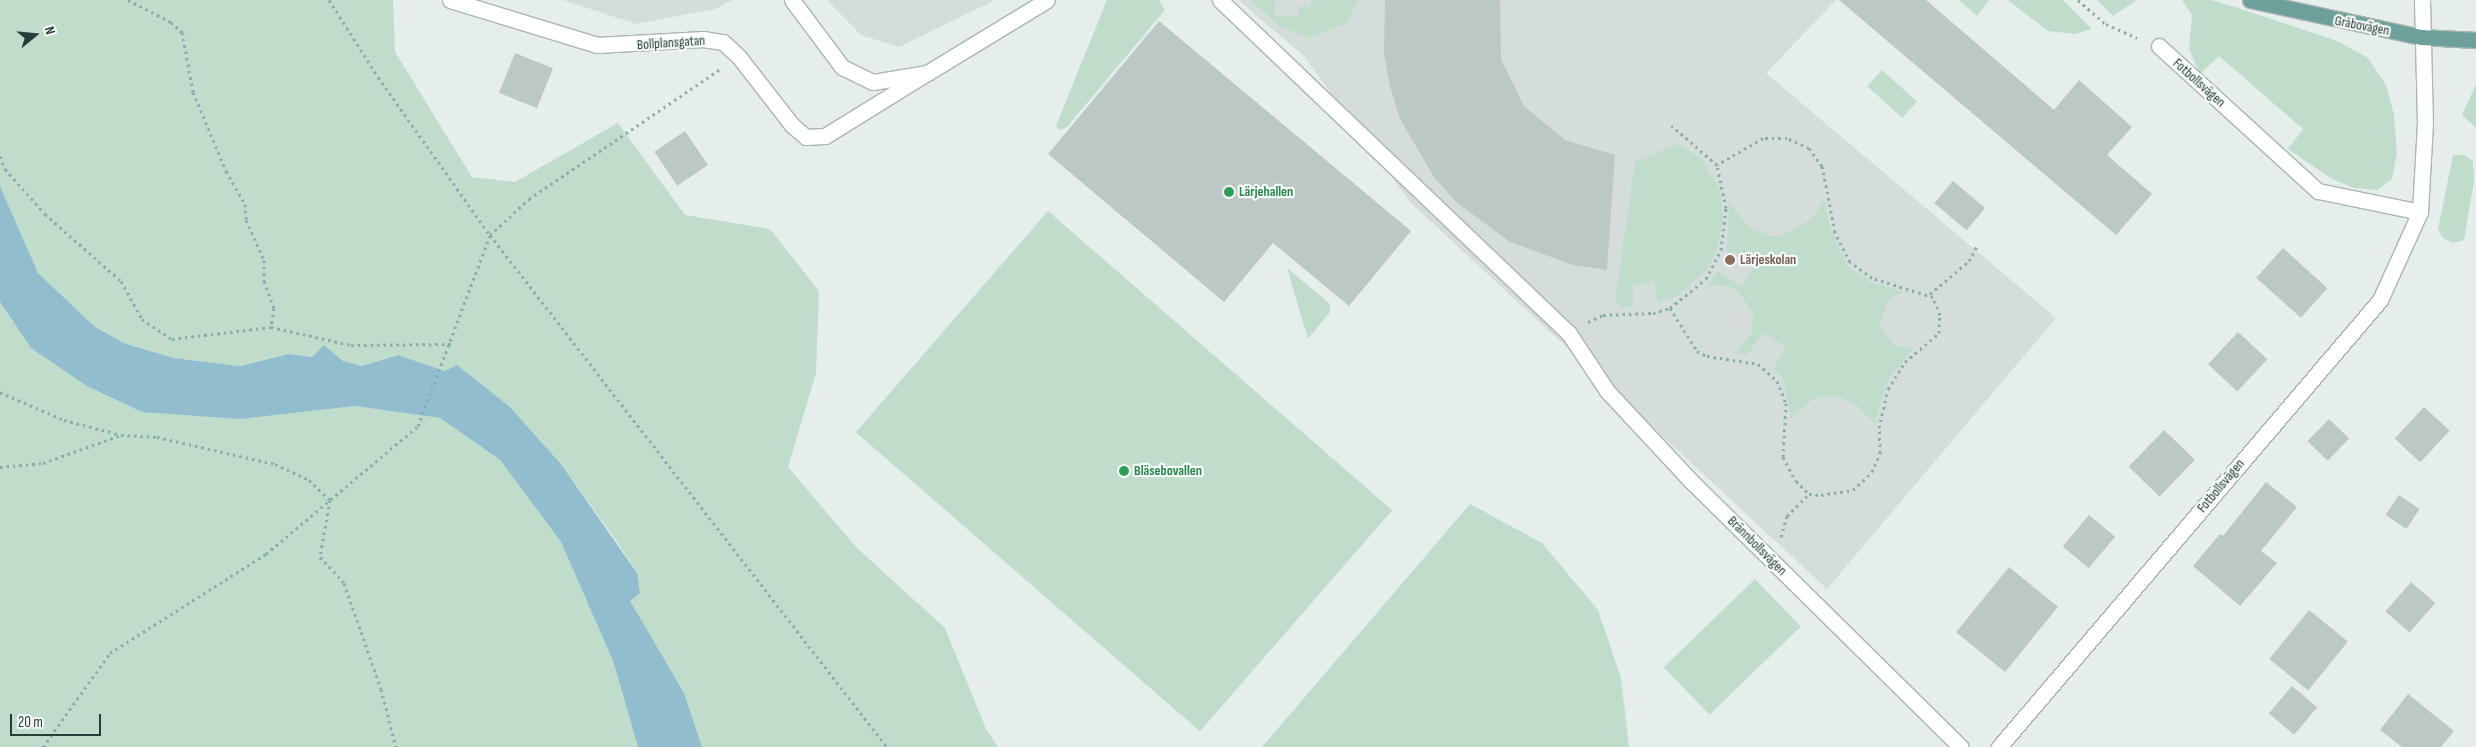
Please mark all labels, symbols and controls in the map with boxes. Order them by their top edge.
north arrow [10,10,60,60]
street label: Gråbovägen [2333,12,2391,40]
text: N [41,24,59,37]
street label: Bollplansgatan [636,32,706,54]
street label: Fotbollsvägen [2169,55,2229,111]
place label: Lärjehallen [1239,184,1293,200]
marker: Lärjehallen [1223,186,1235,198]
place label: Lärjeskolan [1740,252,1796,268]
marker: Lärjeskolan [1724,254,1736,266]
street label: Fotbollsvägen [2194,456,2248,516]
place label: Bläsebovallen [1134,463,1202,479]
marker: Bläsebovallen [1118,465,1130,477]
street label: Brännbollsvägen [1724,513,1790,579]
scale bar [12,704,104,736]
text: 20 m [18,713,43,732]

